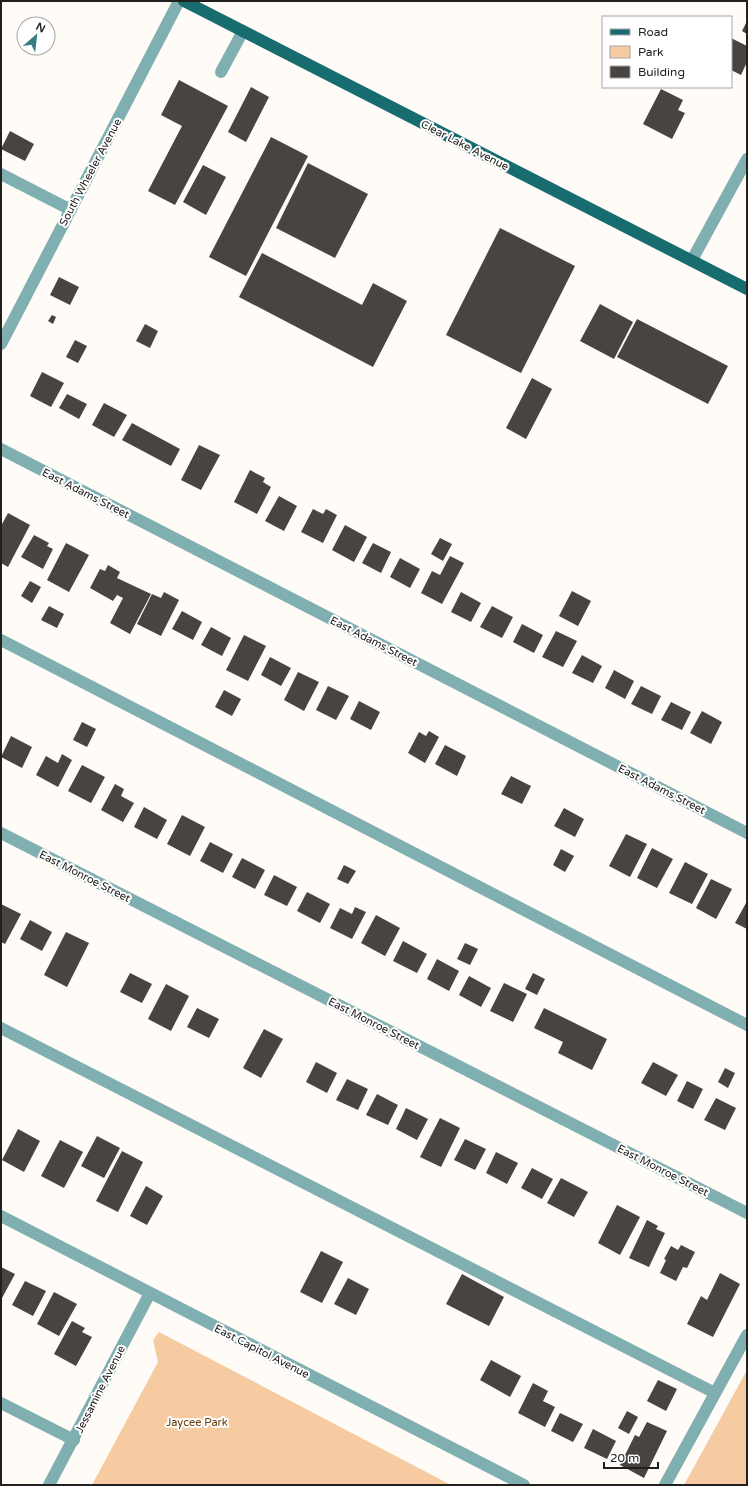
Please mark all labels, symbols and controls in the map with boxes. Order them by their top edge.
north arrow [16,16,56,56]
legend [602,16,732,88]
text: N [34,20,47,35]
text: Road [638,25,668,39]
text: Park [638,45,664,59]
text: Building [638,65,685,79]
street label: South Wheeler Avenue [57,116,124,228]
street label: Clear Lake Avenue [419,118,511,173]
street label: East Adams Street [40,466,132,521]
street label: East Adams Street [328,614,420,669]
street label: East Adams Street [616,762,708,817]
street label: East Monroe Street [37,848,133,905]
street label: East Monroe Street [326,995,422,1052]
street label: East Monroe Street [615,1142,711,1199]
street label: East Capitol Avenue [212,1322,311,1381]
street label: Jessamine Avenue [73,1343,128,1435]
park label: Jaycee Park [166,1416,228,1429]
scale bar [604,1444,658,1470]
text: 20 m [610,1451,639,1465]

